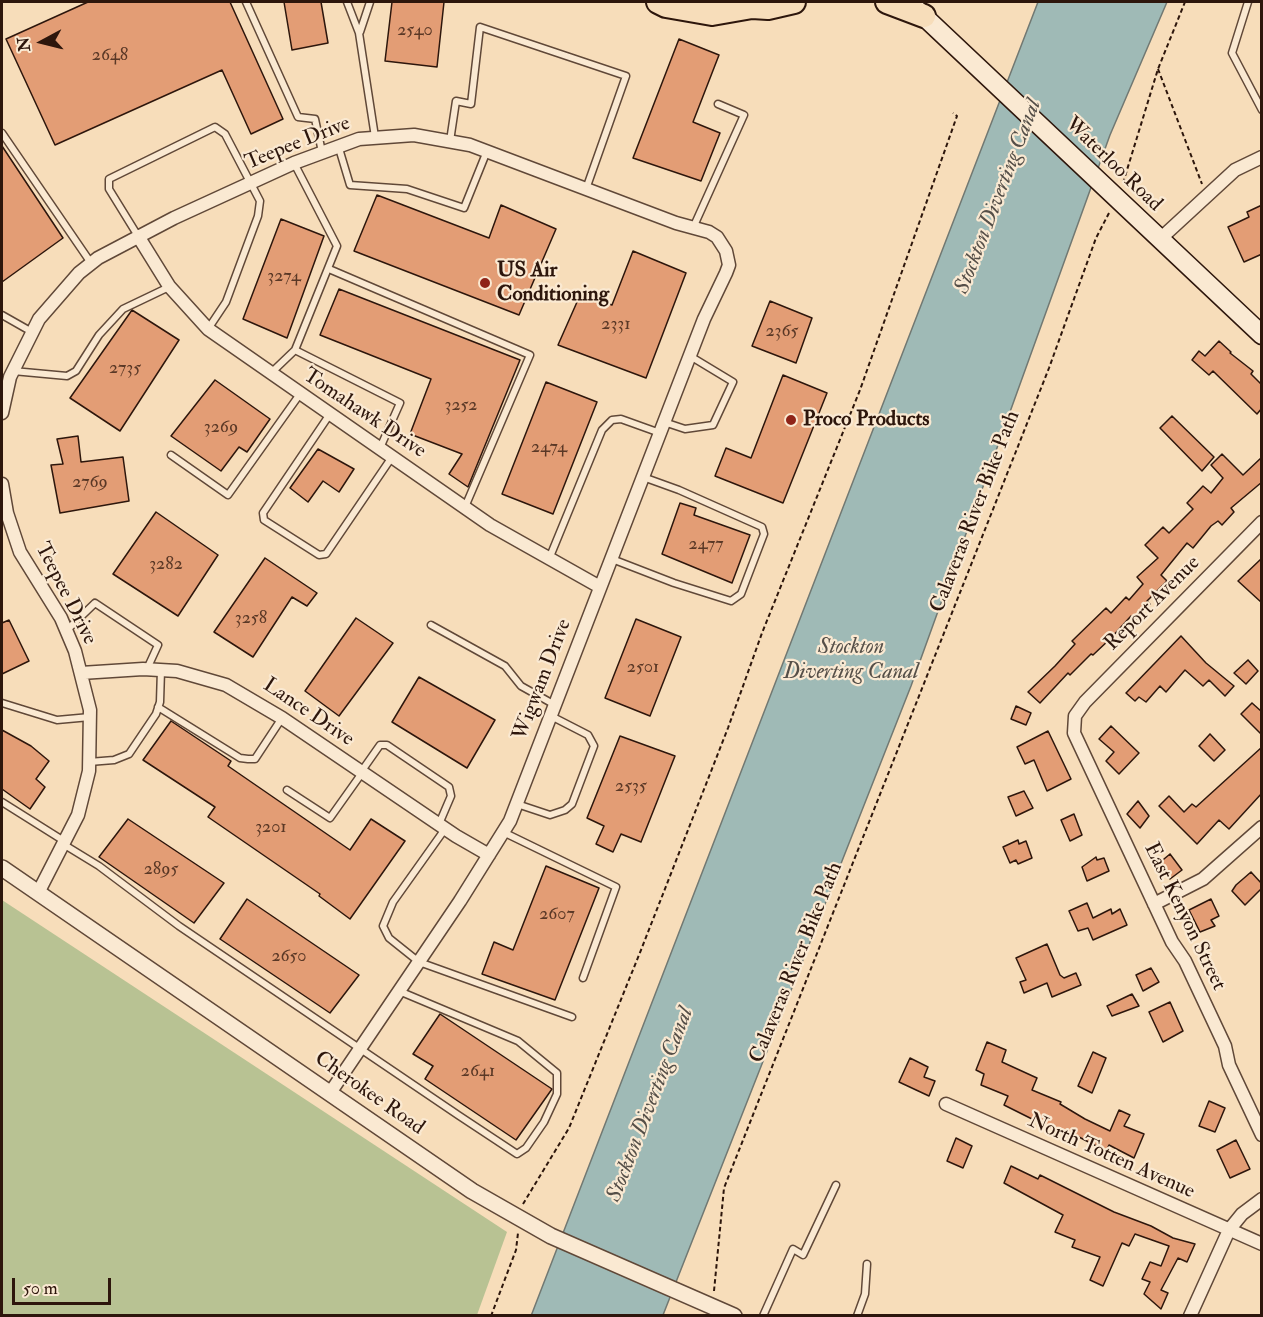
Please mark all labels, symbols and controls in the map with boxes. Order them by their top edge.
north arrow [12,12,72,72]
house number: 2540 [397,20,433,42]
text: N [13,36,35,53]
house number: 2648 [92,45,128,67]
water label: Stockton Diverting Canal [950,96,1048,298]
street label: Teepee Drive [242,111,354,177]
street label: Waterloo Road [1059,112,1167,218]
place label: US Air Conditioning [497,258,609,308]
house number: 3274 [267,266,301,288]
marker: US Air Conditioning [478,276,492,290]
house number: 2331 [601,314,631,336]
house number: 2365 [765,321,799,343]
house number: 2735 [109,358,141,380]
street label: Tomahawk Drive [298,364,430,464]
house number: 3252 [445,395,477,417]
place label: Proco Products [803,407,930,433]
street label: Calaveras River Bike Path [926,408,1026,616]
marker: Proco Products [784,413,798,427]
house number: 3269 [204,417,238,439]
house number: 2474 [531,437,567,459]
house number: 2769 [72,472,108,494]
house number: 2477 [689,534,723,556]
street label: Teepee Drive [29,539,101,649]
street label: Report Avenue [1100,551,1206,657]
house number: 3282 [149,554,183,576]
house number: 3258 [235,608,267,630]
street label: Wigwam Drive [508,616,578,744]
water label: Stockton Diverting Canal [784,635,918,686]
house number: 2501 [627,657,659,679]
street label: Lance Drive [258,673,358,753]
house number: 2535 [615,776,647,798]
house number: 3201 [255,817,287,839]
street label: East Kenyon Street [1137,839,1231,995]
house number: 2895 [144,859,178,881]
street label: Calaveras River Bike Path [745,859,849,1067]
house number: 2607 [539,904,575,926]
house number: 2650 [271,946,307,968]
water label: Stockton Diverting Canal [602,1004,700,1206]
street label: Cherokee Road [309,1047,429,1141]
house number: 2641 [461,1061,495,1083]
street label: North Totten Avenue [1024,1109,1198,1205]
scale bar [15,1266,114,1304]
text: 50 m [23,1277,58,1300]

